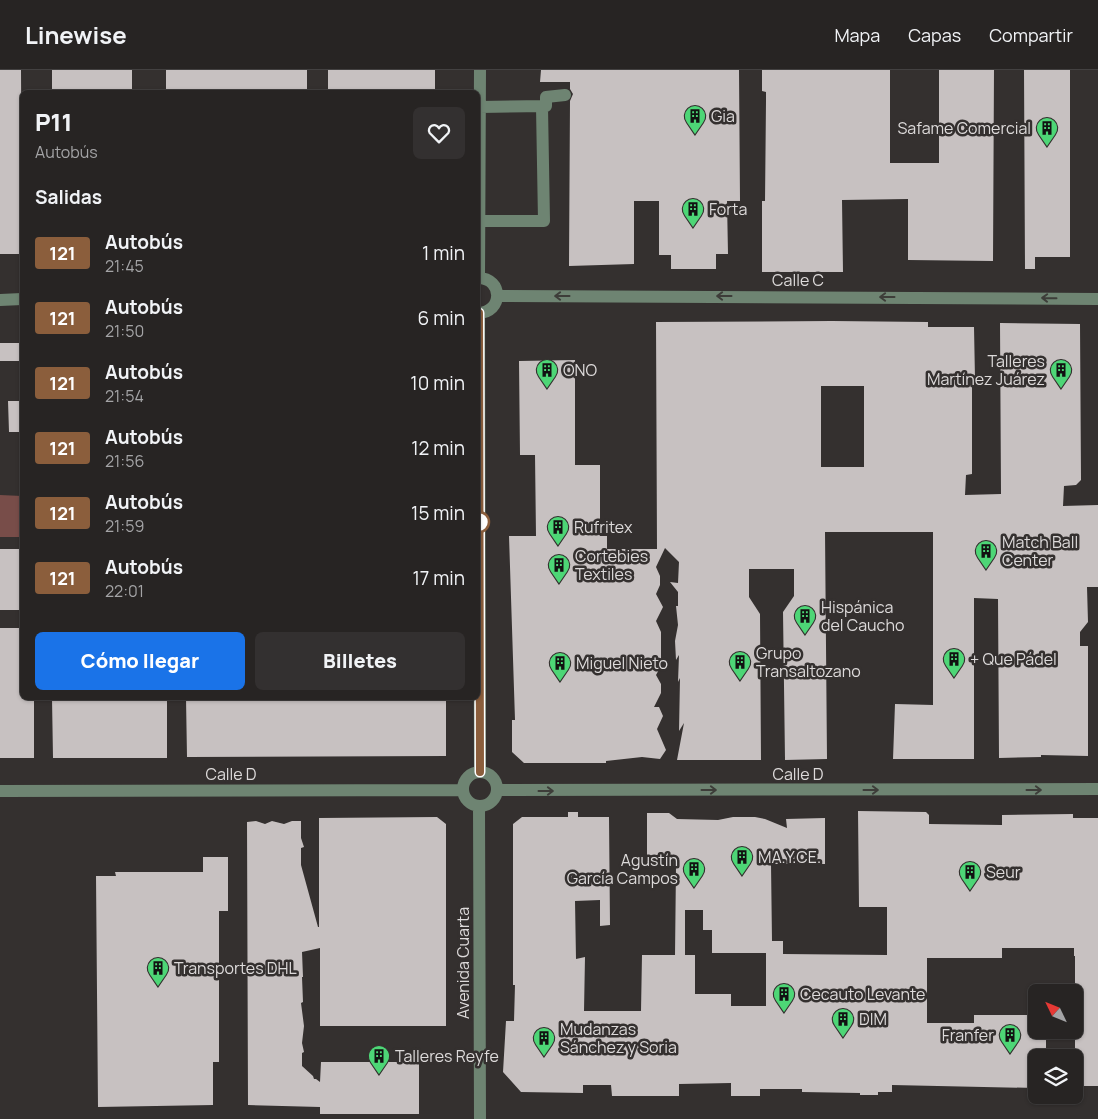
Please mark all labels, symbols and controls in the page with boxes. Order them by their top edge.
text: Linewise [25,18,127,51]
text: Mapa [834,23,880,47]
text: Capas [908,23,961,47]
text: Compartir [989,23,1073,47]
building icon: Gia [683,104,707,135]
text: P11 [35,105,72,138]
place label: Gia [711,105,735,127]
button: heart [413,107,465,159]
building icon: Safame Comercial [1035,116,1059,147]
place label: Safame Comercial [898,117,1031,139]
text: Autobús [35,141,98,163]
text: Salidas [35,184,102,210]
building icon: Forta [681,197,705,228]
place label: Forta [709,198,747,220]
text: Autobús [105,229,183,255]
text: 1 min [422,240,465,266]
text: 121 [49,241,76,265]
text: 21:45 [105,255,144,277]
street label: Calle C [772,269,824,291]
one-way arrow [554,291,570,301]
one-way arrow [717,291,733,301]
one-way arrow [879,292,896,302]
one-way arrow [1042,293,1058,303]
text: Autobús [105,294,183,320]
text: 6 min [418,305,465,331]
text: 121 [49,306,76,330]
text: 21:50 [105,320,144,342]
place label: Talleres Martínez Juárez [927,350,1045,390]
building icon: ONO [535,358,559,389]
building icon: Talleres Martínez Juárez [1049,358,1073,389]
text: Autobús [105,359,183,385]
place label: ONO [563,359,598,381]
text: 10 min [410,370,465,396]
text: 121 [49,371,76,395]
text: 21:54 [105,385,144,407]
text: Autobús [105,424,183,450]
text: 12 min [411,435,465,461]
text: 121 [49,436,76,460]
text: 21:56 [105,450,144,472]
text: Autobús [105,489,183,515]
text: 15 min [411,500,465,526]
text: 121 [49,501,76,525]
unlabelled marker [468,511,490,533]
text: 21:59 [105,515,144,537]
building icon: Rufritex [546,515,570,546]
place label: Rufritex [574,516,633,538]
place label: Match Ball Center [1002,531,1078,571]
building icon: Match Ball Center [974,539,998,570]
place label: Cortebies Textiles [575,545,648,585]
building icon: Cortebies Textiles [547,553,571,584]
text: Autobús [105,554,183,580]
text: 17 min [412,565,465,591]
text: 121 [49,566,76,590]
text: 22:01 [105,580,144,602]
place label: Hispánica del Caucho [821,596,904,636]
building icon: Hispánica del Caucho [793,604,817,635]
button: Cómo llegar [35,632,245,690]
button: Billetes [255,632,465,690]
place label: Grupo Transaltozano [756,642,861,682]
building icon: + Que Pádel [942,647,966,678]
place label: + Que Pádel [970,648,1057,670]
building icon: Grupo Transaltozano [728,650,752,681]
building icon: Miguel Nieto [548,651,572,682]
place label: Miguel Nieto [576,652,668,674]
street label: Calle D [205,763,257,785]
street label: Calle D [772,763,824,785]
one-way arrow [700,785,716,795]
one-way arrow [862,785,879,795]
one-way arrow [1025,785,1041,794]
one-way arrow [538,786,554,796]
building icon: MA.Y.CE. [730,845,754,876]
place label: MA.Y.CE. [758,846,821,868]
place label: Agustín García Campos [567,849,678,889]
building icon: Agustín García Campos [682,857,706,888]
building icon: Seur [958,860,982,891]
place label: Seur [986,861,1021,883]
street label: Avenida Cuarta [452,907,474,1019]
building icon: Transportes DHL [146,956,170,987]
place label: Transportes DHL [174,957,297,979]
building icon: Cecauto Levante [772,982,796,1013]
place label: Cecauto Levante [800,983,925,1005]
north arrow [1028,984,1082,1039]
map controls [1028,984,1083,1104]
building icon: DIM [831,1007,855,1038]
place label: DIM [859,1008,887,1030]
place label: Mudanzas Sánchez y Soria [560,1018,677,1058]
building icon: Franfer [998,1023,1022,1054]
place label: Franfer [942,1024,994,1046]
building icon: Mudanzas Sánchez y Soria [532,1026,556,1057]
building icon: Talleres Reyfe [367,1044,391,1075]
place label: Talleres Reyfe [395,1045,499,1067]
button: layers [1028,1049,1083,1104]

